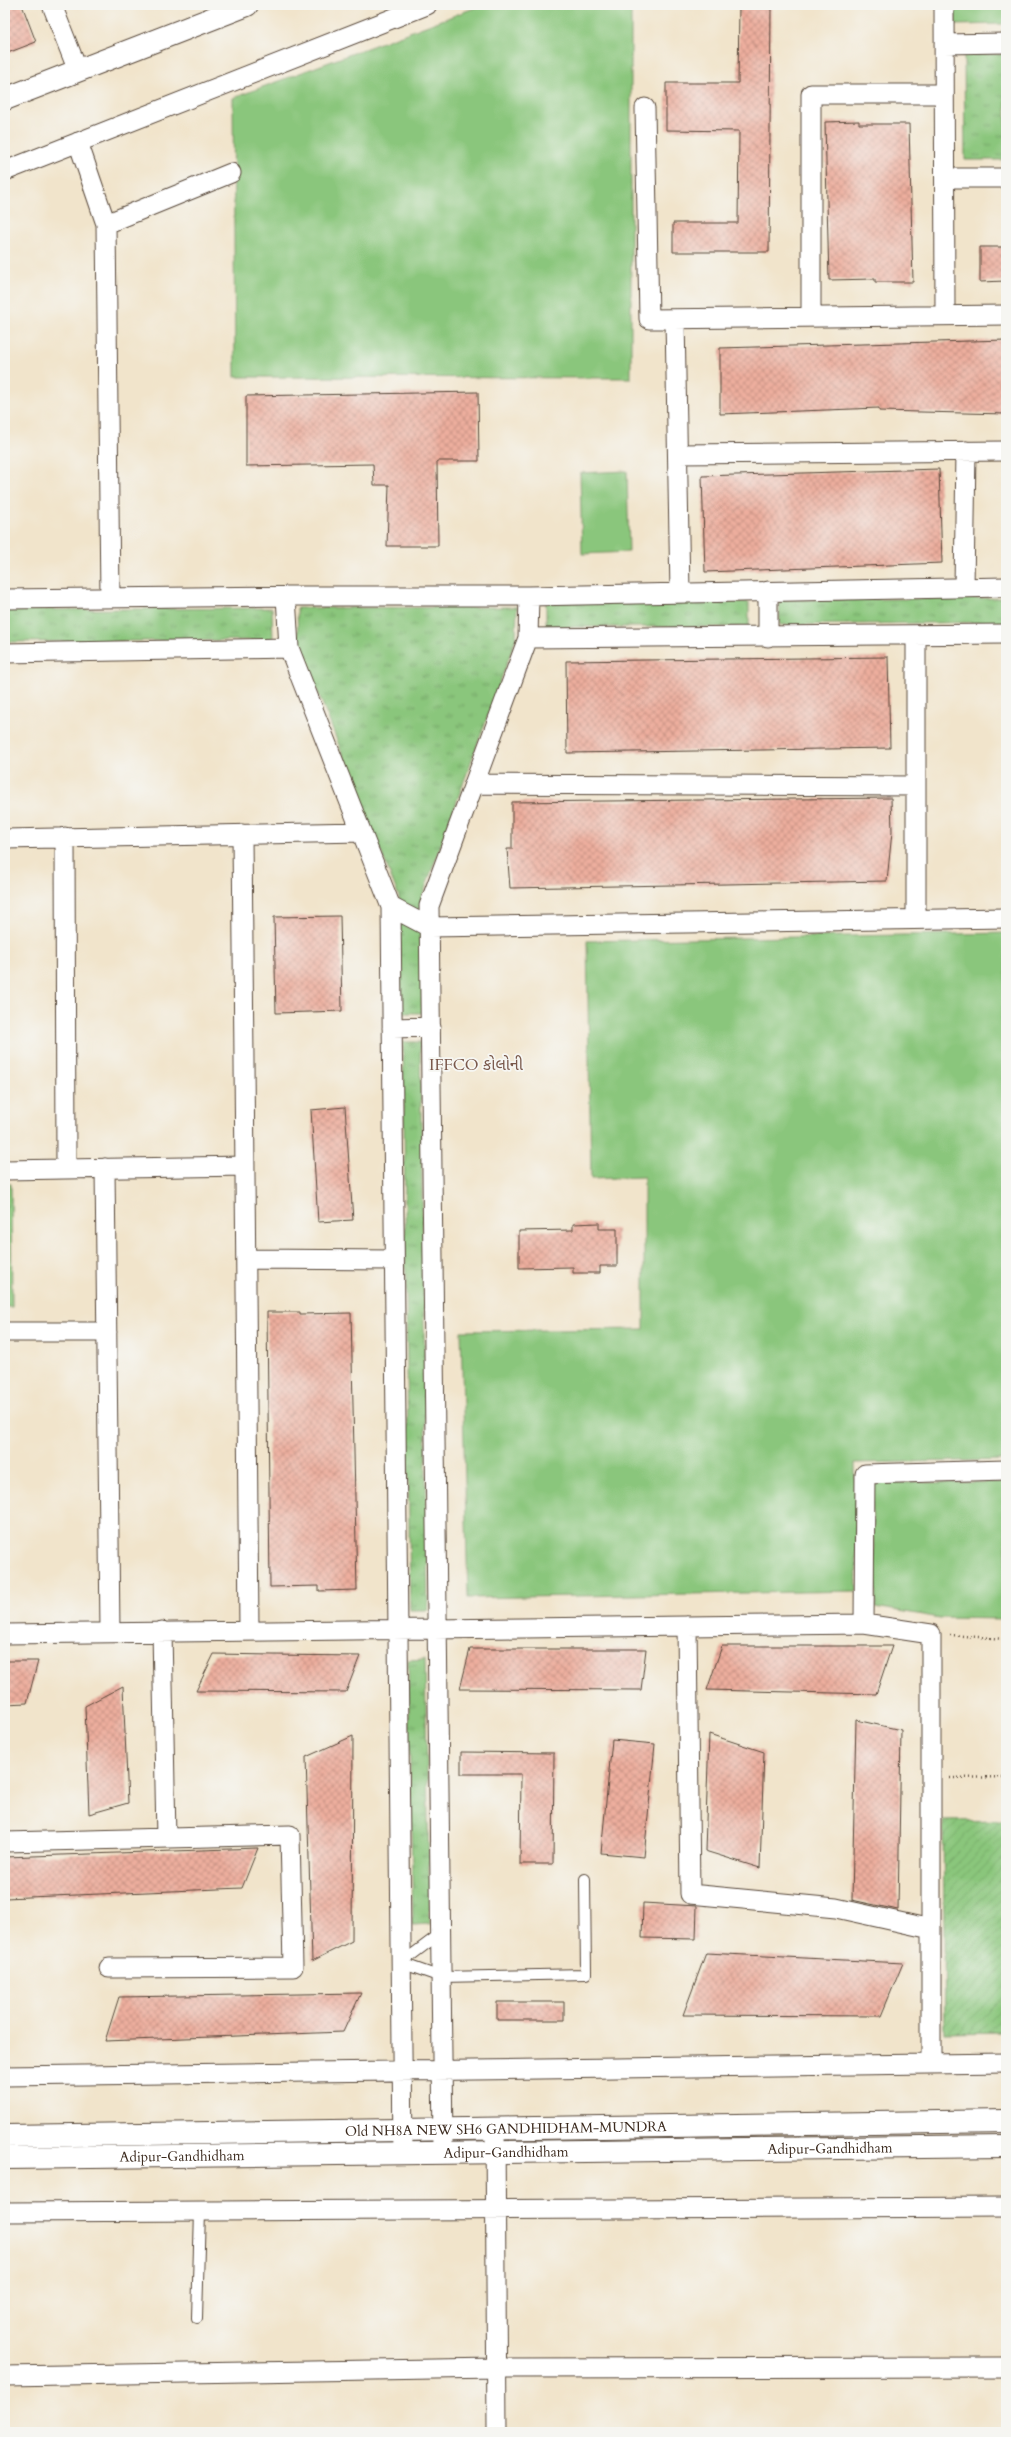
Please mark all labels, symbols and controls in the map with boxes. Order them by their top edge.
district label: IFFCO કોલોની [429,1054,524,1076]
street label: Old NH8A NEW SH6 GANDHIDHAM-MUNDRA [345,2117,667,2140]
street label: Adipur-Gandhidham [767,2138,893,2158]
street label: Adipur-Gandhidham [443,2142,569,2162]
street label: Adipur-Gandhidham [119,2146,245,2166]

